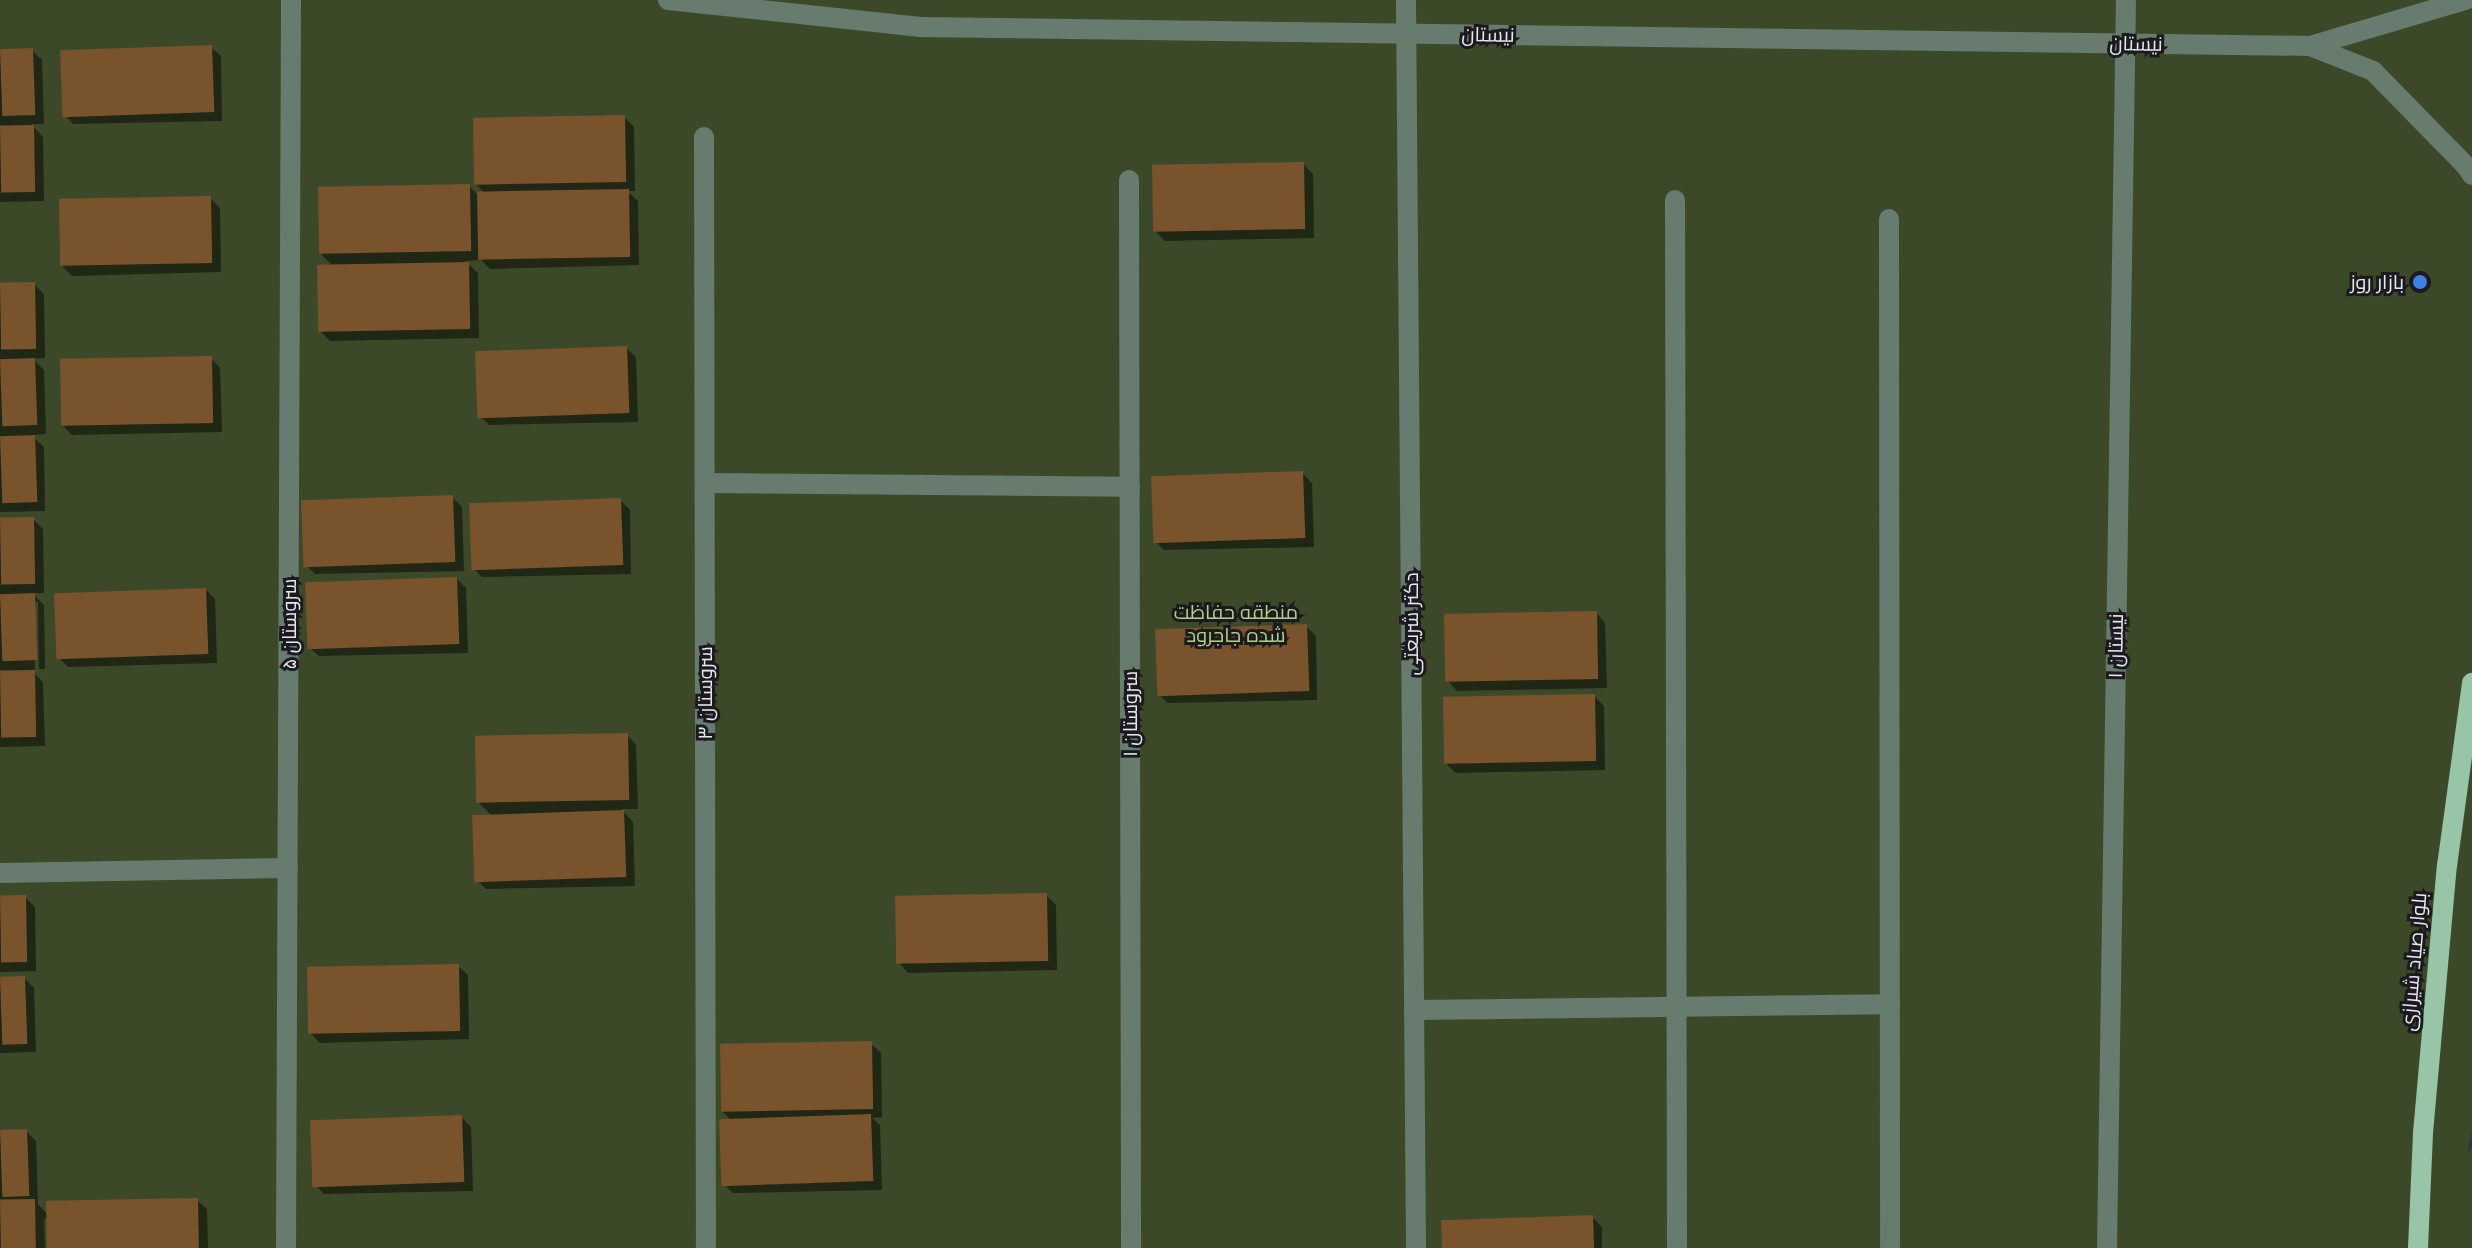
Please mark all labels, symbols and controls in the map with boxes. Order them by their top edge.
street label: نیستان [1461,23,1515,47]
street label: نیستان [2109,32,2163,56]
place label: بازار روز [2350,270,2404,294]
marker: بازار روز [2411,273,2429,291]
street label: دکتر شریعتی [1399,572,1423,676]
street label: سروستان ۵ [277,579,301,669]
park label: منطقه حفاظت شده جاجرود [1174,600,1298,647]
street label: نیستان ۱ [2103,613,2129,679]
street label: سروستان ۳ [693,646,717,740]
street label: سروستان ۱ [1118,671,1142,757]
street label: بلوار صیاد شیرازی [2396,892,2432,1032]

